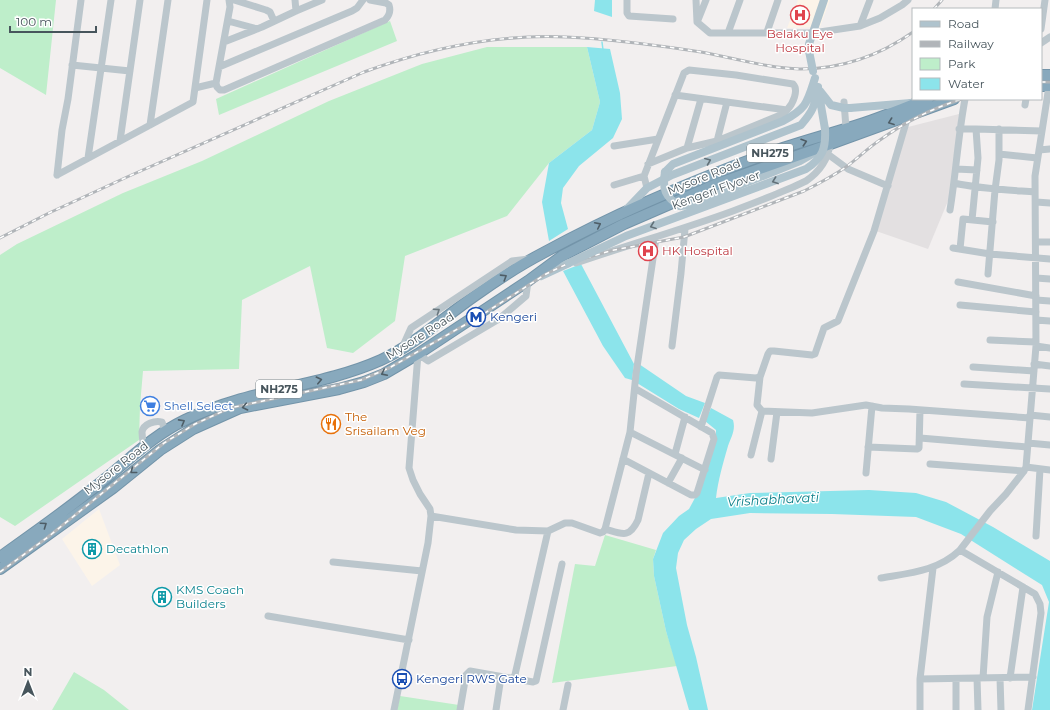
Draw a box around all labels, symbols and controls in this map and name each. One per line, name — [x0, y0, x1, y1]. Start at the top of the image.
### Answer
hospital icon: Belaku Eye Hospital — [789, 4, 811, 26]
scale bar — [10, 8, 96, 34]
legend — [912, 8, 1042, 100]
text: 100 m — [16, 14, 52, 29]
text: Road — [948, 16, 979, 31]
place label: Belaku Eye Hospital — [767, 26, 833, 55]
text: Railway — [948, 36, 994, 51]
text: Park — [948, 56, 976, 71]
text: Water — [948, 76, 985, 91]
one-way arrow — [887, 117, 894, 126]
one-way arrow — [801, 138, 808, 146]
road number: NH275 — [747, 144, 793, 162]
street label: Mysore Road — [665, 155, 743, 198]
one-way arrow — [703, 158, 711, 166]
street label: Kengeri Flyover — [670, 167, 762, 212]
one-way arrow — [772, 177, 779, 185]
one-way arrow — [650, 221, 657, 230]
one-way arrow — [594, 222, 601, 230]
hospital icon: HK Hospital — [637, 240, 659, 262]
place label: HK Hospital — [662, 243, 733, 258]
one-way arrow — [500, 274, 507, 281]
metro station icon: Kengeri — [465, 306, 487, 328]
one-way arrow — [433, 308, 440, 316]
street label: Mysore Road — [383, 309, 457, 363]
place label: Kengeri — [490, 309, 537, 324]
one-way arrow — [381, 368, 389, 376]
one-way arrow — [315, 376, 322, 385]
road number: NH275 — [256, 380, 302, 398]
supermarket icon: Shell Select — [139, 395, 161, 417]
place label: Shell Select — [164, 398, 233, 413]
one-way arrow — [242, 402, 248, 410]
place label: The Srisailam Veg — [345, 409, 426, 438]
restaurant icon: The Srisailam Veg — [320, 413, 342, 435]
one-way arrow — [177, 419, 185, 426]
street label: Mysore Road — [80, 438, 151, 497]
one-way arrow — [131, 467, 138, 474]
water label: Vrishabhavati — [727, 489, 820, 509]
one-way arrow — [40, 523, 47, 530]
building icon: Decathlon — [81, 538, 103, 560]
place label: Decathlon — [106, 541, 169, 556]
place label: KMS Coach Builders — [176, 582, 244, 611]
building icon: KMS Coach Builders — [151, 586, 173, 608]
north arrow — [8, 662, 48, 702]
text: N — [24, 665, 32, 679]
bus stop icon: Kengeri RWS Gate — [391, 668, 413, 690]
place label: Kengeri RWS Gate — [416, 671, 527, 686]

